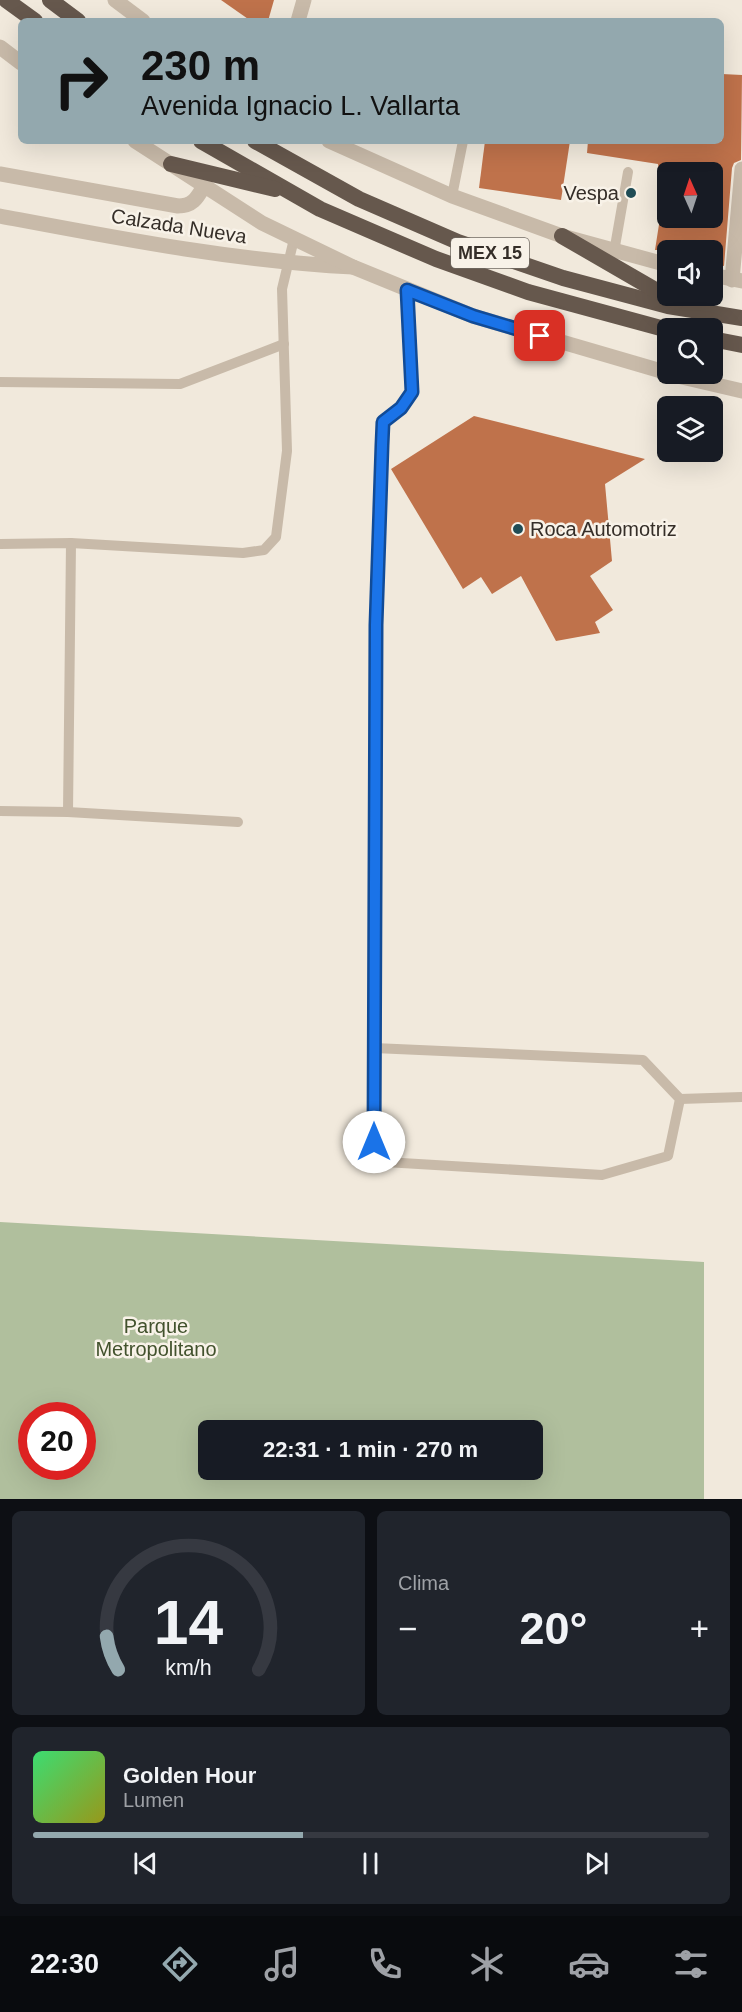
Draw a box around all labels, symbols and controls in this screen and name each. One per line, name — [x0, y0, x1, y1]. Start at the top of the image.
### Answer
icon: right — [42, 42, 120, 120]
text: 230 m — [141, 42, 260, 89]
text: Avenida Ignacio L. Vallarta — [141, 91, 460, 121]
north arrow — [657, 162, 723, 228]
map controls — [657, 162, 723, 462]
place label: Vespa — [563, 182, 620, 204]
marker: Vespa — [624, 186, 638, 200]
street label: Calzada Nueva — [110, 204, 249, 248]
road number: MEX 15 — [451, 238, 529, 268]
button: sound — [657, 240, 723, 306]
pin — [514, 310, 565, 361]
button: search — [657, 318, 723, 384]
icon: arrive — [523, 319, 556, 352]
button: layers — [657, 396, 723, 462]
place label: Roca Automotriz — [530, 518, 677, 540]
marker: Roca Automotriz — [511, 522, 525, 536]
position arrow — [342, 1110, 406, 1174]
park label: Parque Metropolitano — [95, 1315, 217, 1360]
speed limit sign: 20 — [18, 1402, 96, 1480]
text: 22:31 · 1 min · 270 m — [263, 1437, 478, 1462]
text: Clima — [398, 1572, 449, 1594]
text: 14 — [154, 1588, 223, 1657]
text: 20° — [519, 1603, 588, 1654]
text: − — [398, 1610, 417, 1647]
text: + — [690, 1610, 709, 1647]
text: km/h — [165, 1656, 212, 1680]
text: Golden Hour — [123, 1763, 256, 1788]
text: Lumen — [123, 1789, 184, 1811]
icon: previous — [129, 1847, 162, 1880]
icon: pause — [354, 1847, 387, 1880]
icon: next — [580, 1847, 613, 1880]
icon: directions — [159, 1943, 201, 1985]
icon: music — [261, 1943, 303, 1985]
icon: phone — [364, 1943, 406, 1985]
icon: climate — [466, 1943, 508, 1985]
icon: car — [568, 1943, 610, 1985]
icon: filters — [670, 1943, 712, 1985]
text: 22:30 — [30, 1949, 99, 1979]

